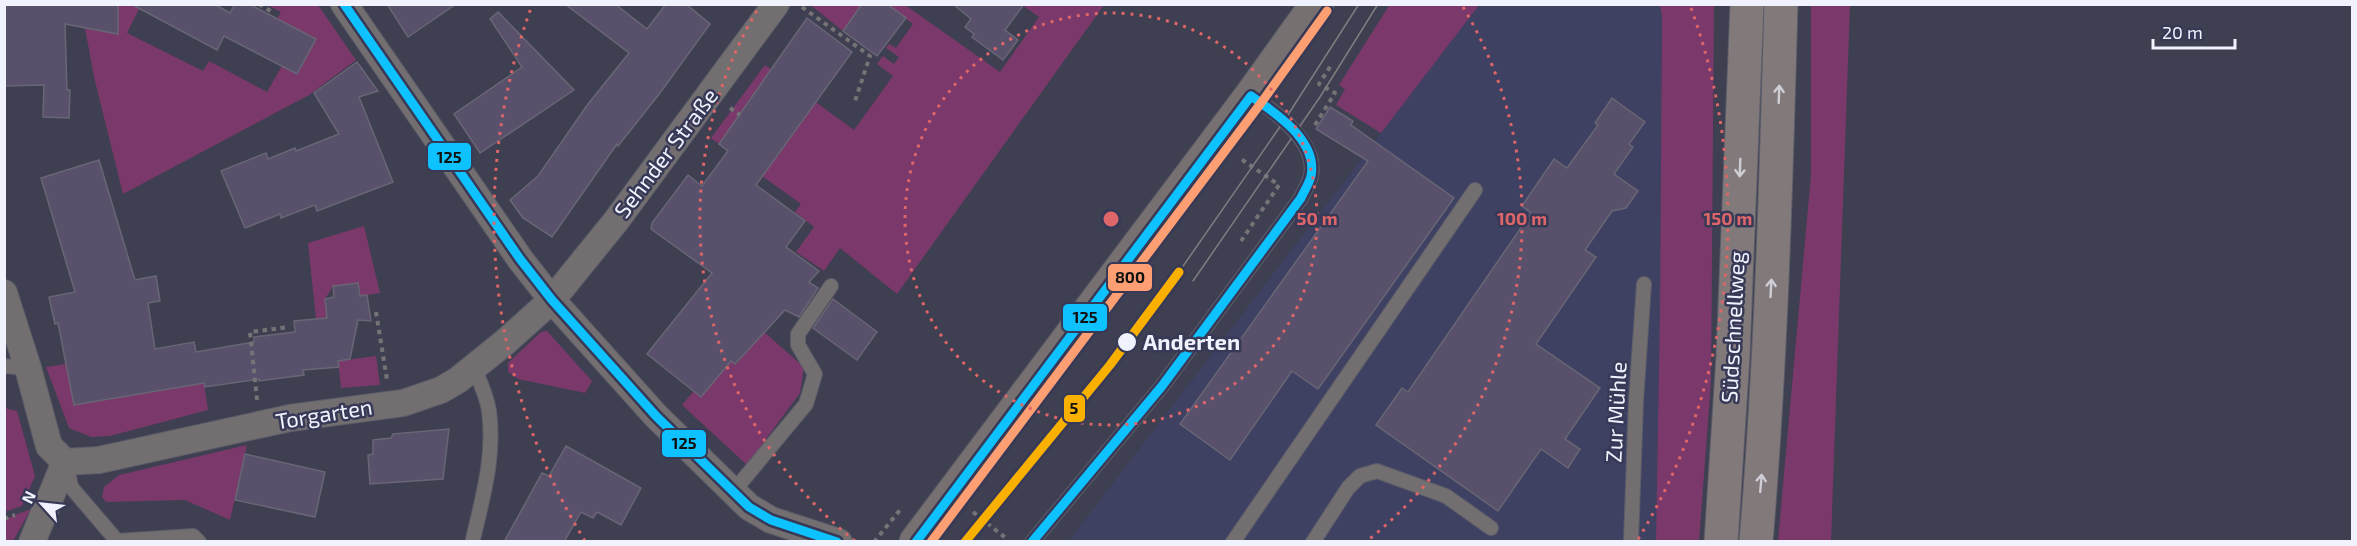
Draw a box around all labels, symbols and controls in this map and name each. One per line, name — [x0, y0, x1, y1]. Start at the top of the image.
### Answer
scale bar — [2153, 12, 2236, 50]
text: 20 m — [2162, 21, 2203, 43]
street label: Sehnder Straße — [608, 82, 722, 222]
one-way arrow — [1773, 84, 1784, 104]
line badge: 125 — [427, 142, 472, 171]
text: 125 — [436, 147, 462, 166]
one-way arrow — [1735, 157, 1746, 177]
text: 50 m — [1296, 207, 1338, 229]
text: 100 m — [1497, 207, 1547, 229]
text: 150 m — [1704, 207, 1752, 229]
centre of rings — [1101, 209, 1121, 229]
street label: Südschnellweg — [1715, 251, 1749, 403]
line badge: 800 — [1107, 263, 1153, 292]
text: 800 — [1115, 267, 1145, 286]
one-way arrow — [1765, 279, 1776, 299]
line badge: 125 — [1062, 303, 1108, 332]
text: 125 — [1072, 307, 1098, 326]
place label: Anderten — [1143, 328, 1240, 354]
marker: Anderten — [1116, 331, 1138, 353]
street label: Zur Mühle — [1599, 361, 1631, 463]
street label: Torgarten — [274, 393, 374, 433]
line badge: 5 — [1063, 394, 1086, 423]
text: 5 — [1070, 398, 1079, 417]
line badge: 125 — [661, 429, 707, 458]
text: 125 — [671, 433, 697, 452]
north arrow — [12, 474, 72, 534]
one-way arrow — [1756, 474, 1767, 494]
text: N — [17, 487, 39, 506]

